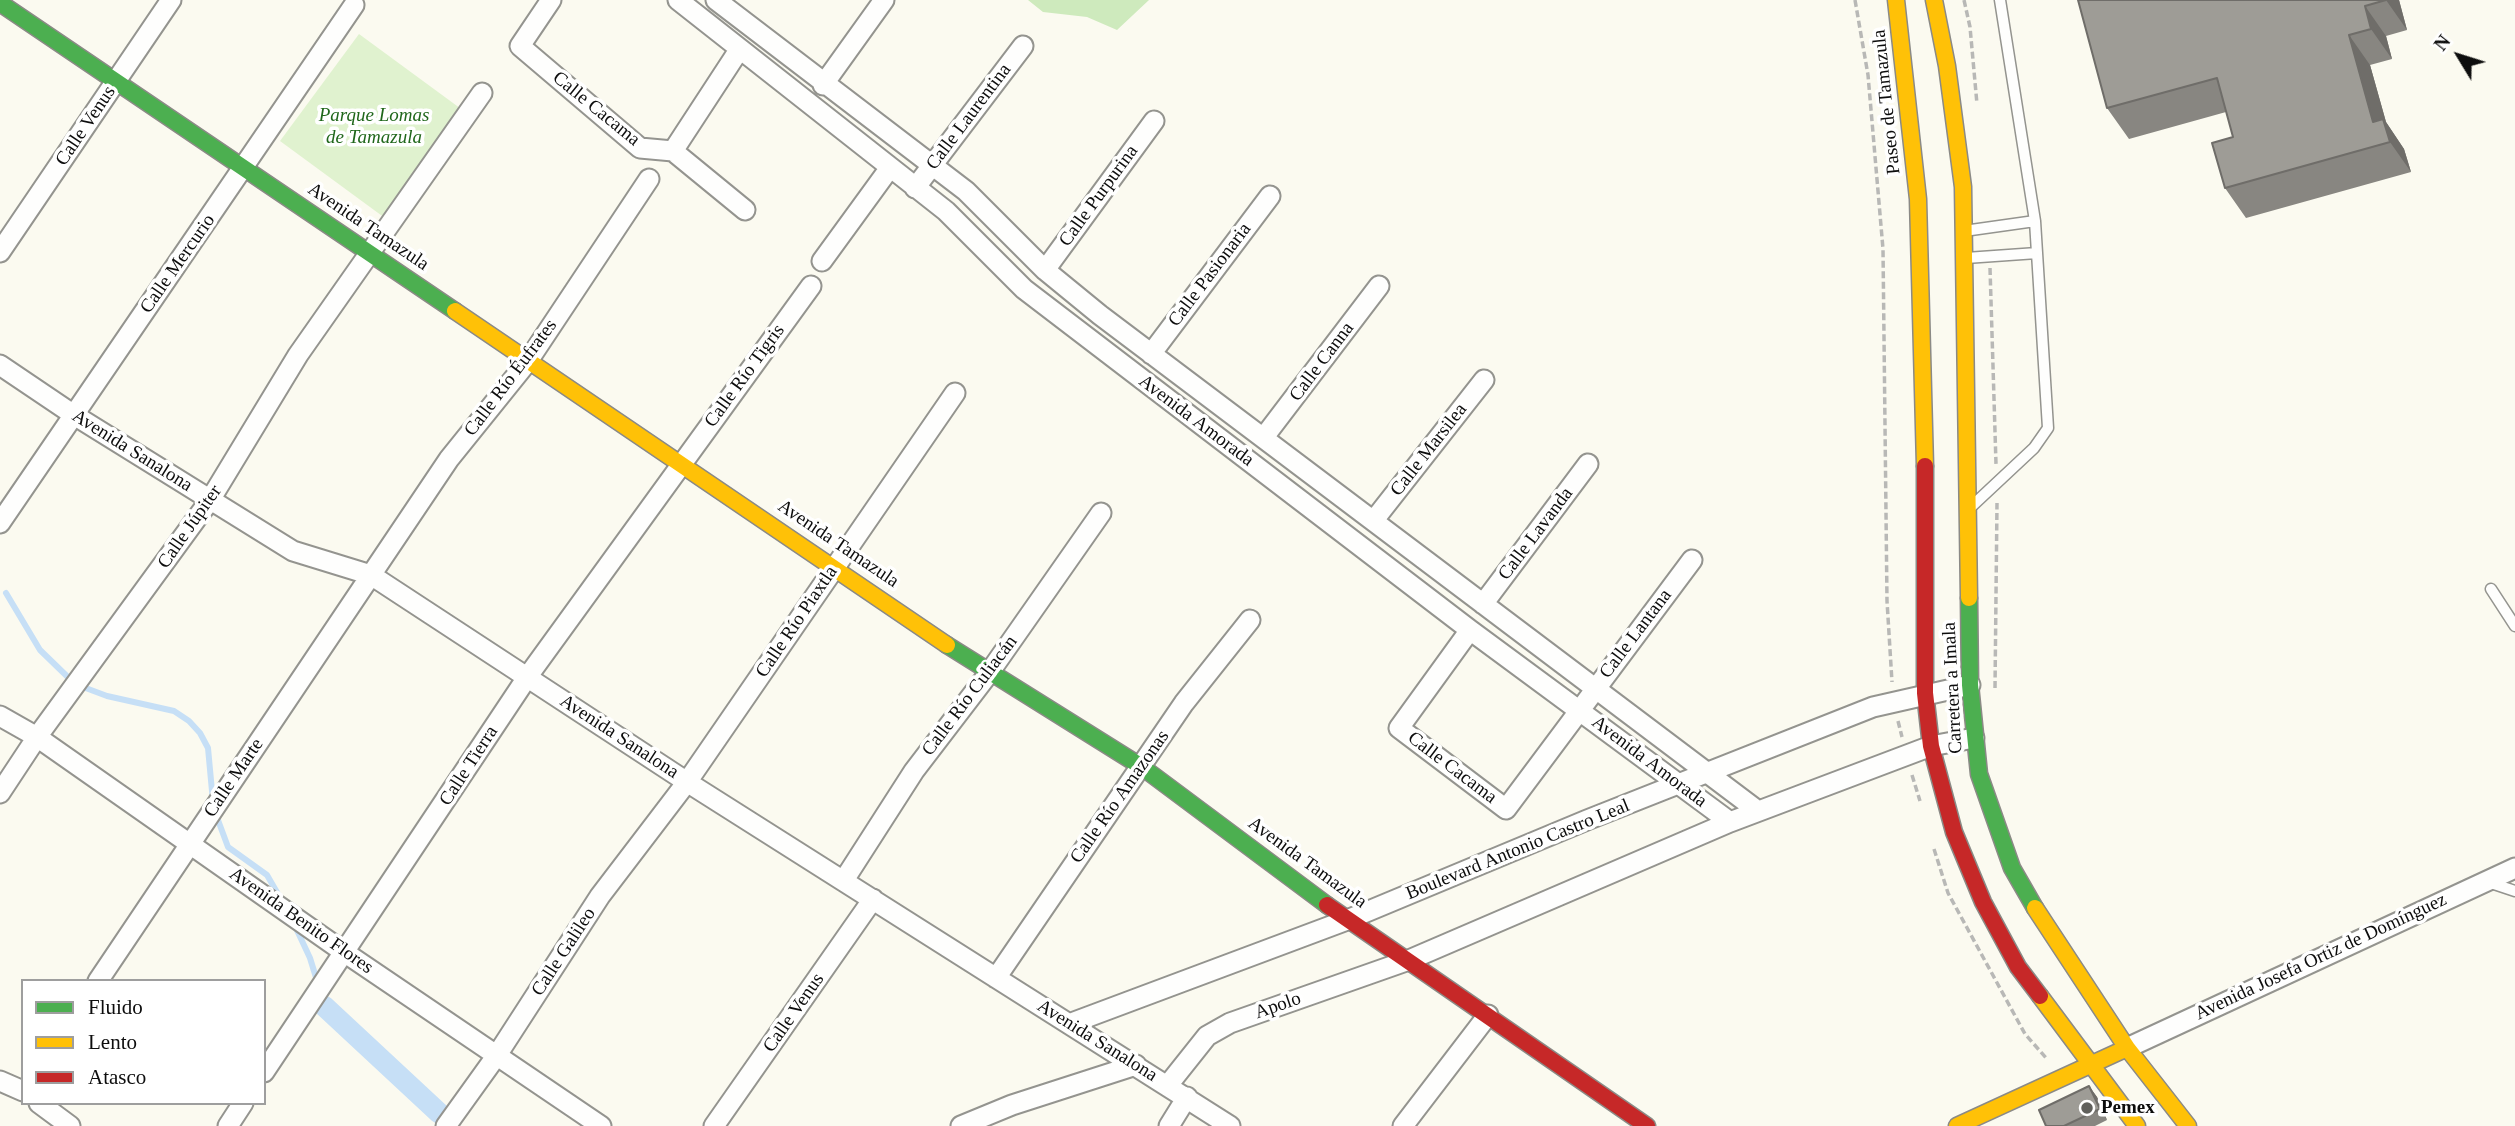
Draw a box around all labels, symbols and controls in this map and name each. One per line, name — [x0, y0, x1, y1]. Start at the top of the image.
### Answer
north arrow — [2424, 21, 2494, 91]
street label: Paseo de Tamazula — [1868, 29, 1906, 175]
text: N — [2430, 31, 2455, 55]
street label: Calle Laurentina — [922, 59, 1016, 175]
street label: Calle Cacama — [548, 67, 644, 151]
street label: Calle Venus — [51, 82, 121, 170]
park label: Parque Lomas de Tamazula — [319, 105, 429, 149]
street label: Calle Purpurina — [1055, 141, 1143, 251]
street label: Avenida Tamazula — [303, 178, 433, 276]
street label: Calle Mercurio — [136, 210, 220, 318]
street label: Calle Pasionaria — [1164, 219, 1256, 331]
street label: Calle Río Éufrates — [460, 315, 562, 441]
street label: Calle Canna — [1285, 318, 1359, 406]
street label: Calle Río Tigris — [700, 320, 790, 432]
street label: Avenida Amorada — [1134, 370, 1258, 472]
street label: Calle Marsilea — [1386, 399, 1472, 501]
street label: Avenida Sanalona — [68, 405, 196, 497]
street label: Calle Júpiter — [153, 481, 227, 573]
street label: Calle Lavanda — [1494, 483, 1578, 585]
street label: Avenida Tamazula — [773, 495, 903, 593]
street label: Calle Río Piaxtla — [751, 562, 843, 682]
street label: Calle Lantana — [1595, 585, 1677, 683]
street label: Carretera a Imala — [1938, 622, 1968, 754]
street label: Calle Río Culiacán — [917, 631, 1023, 761]
street label: Avenida Sanalona — [555, 690, 683, 784]
street label: Avenida Amorada — [1587, 711, 1711, 813]
street label: Calle Tierra — [435, 722, 503, 810]
street label: Calle Río Amazonas — [1066, 726, 1174, 868]
street label: Calle Cacama — [1403, 727, 1501, 809]
street label: Calle Marte — [199, 734, 269, 822]
street label: Boulevard Antonio Castro Leal — [1403, 795, 1633, 905]
street label: Avenida Tamazula — [1243, 812, 1371, 914]
street label: Avenida Benito Flores — [225, 863, 377, 979]
street label: Avenida Josefa Ortiz de Domínguez — [2192, 889, 2450, 1025]
street label: Calle Galileo — [527, 904, 601, 1000]
street label: Calle Venus — [758, 969, 830, 1057]
legend — [21, 979, 266, 1105]
street label: Apolo — [1252, 987, 1304, 1025]
text: Fluido — [88, 995, 143, 1019]
street label: Avenida Sanalona — [1033, 995, 1161, 1087]
text: Lento — [88, 1030, 137, 1054]
text: Atasco — [88, 1065, 146, 1089]
place label: Pemex — [2101, 1097, 2155, 1119]
marker: Pemex — [2079, 1100, 2095, 1116]

